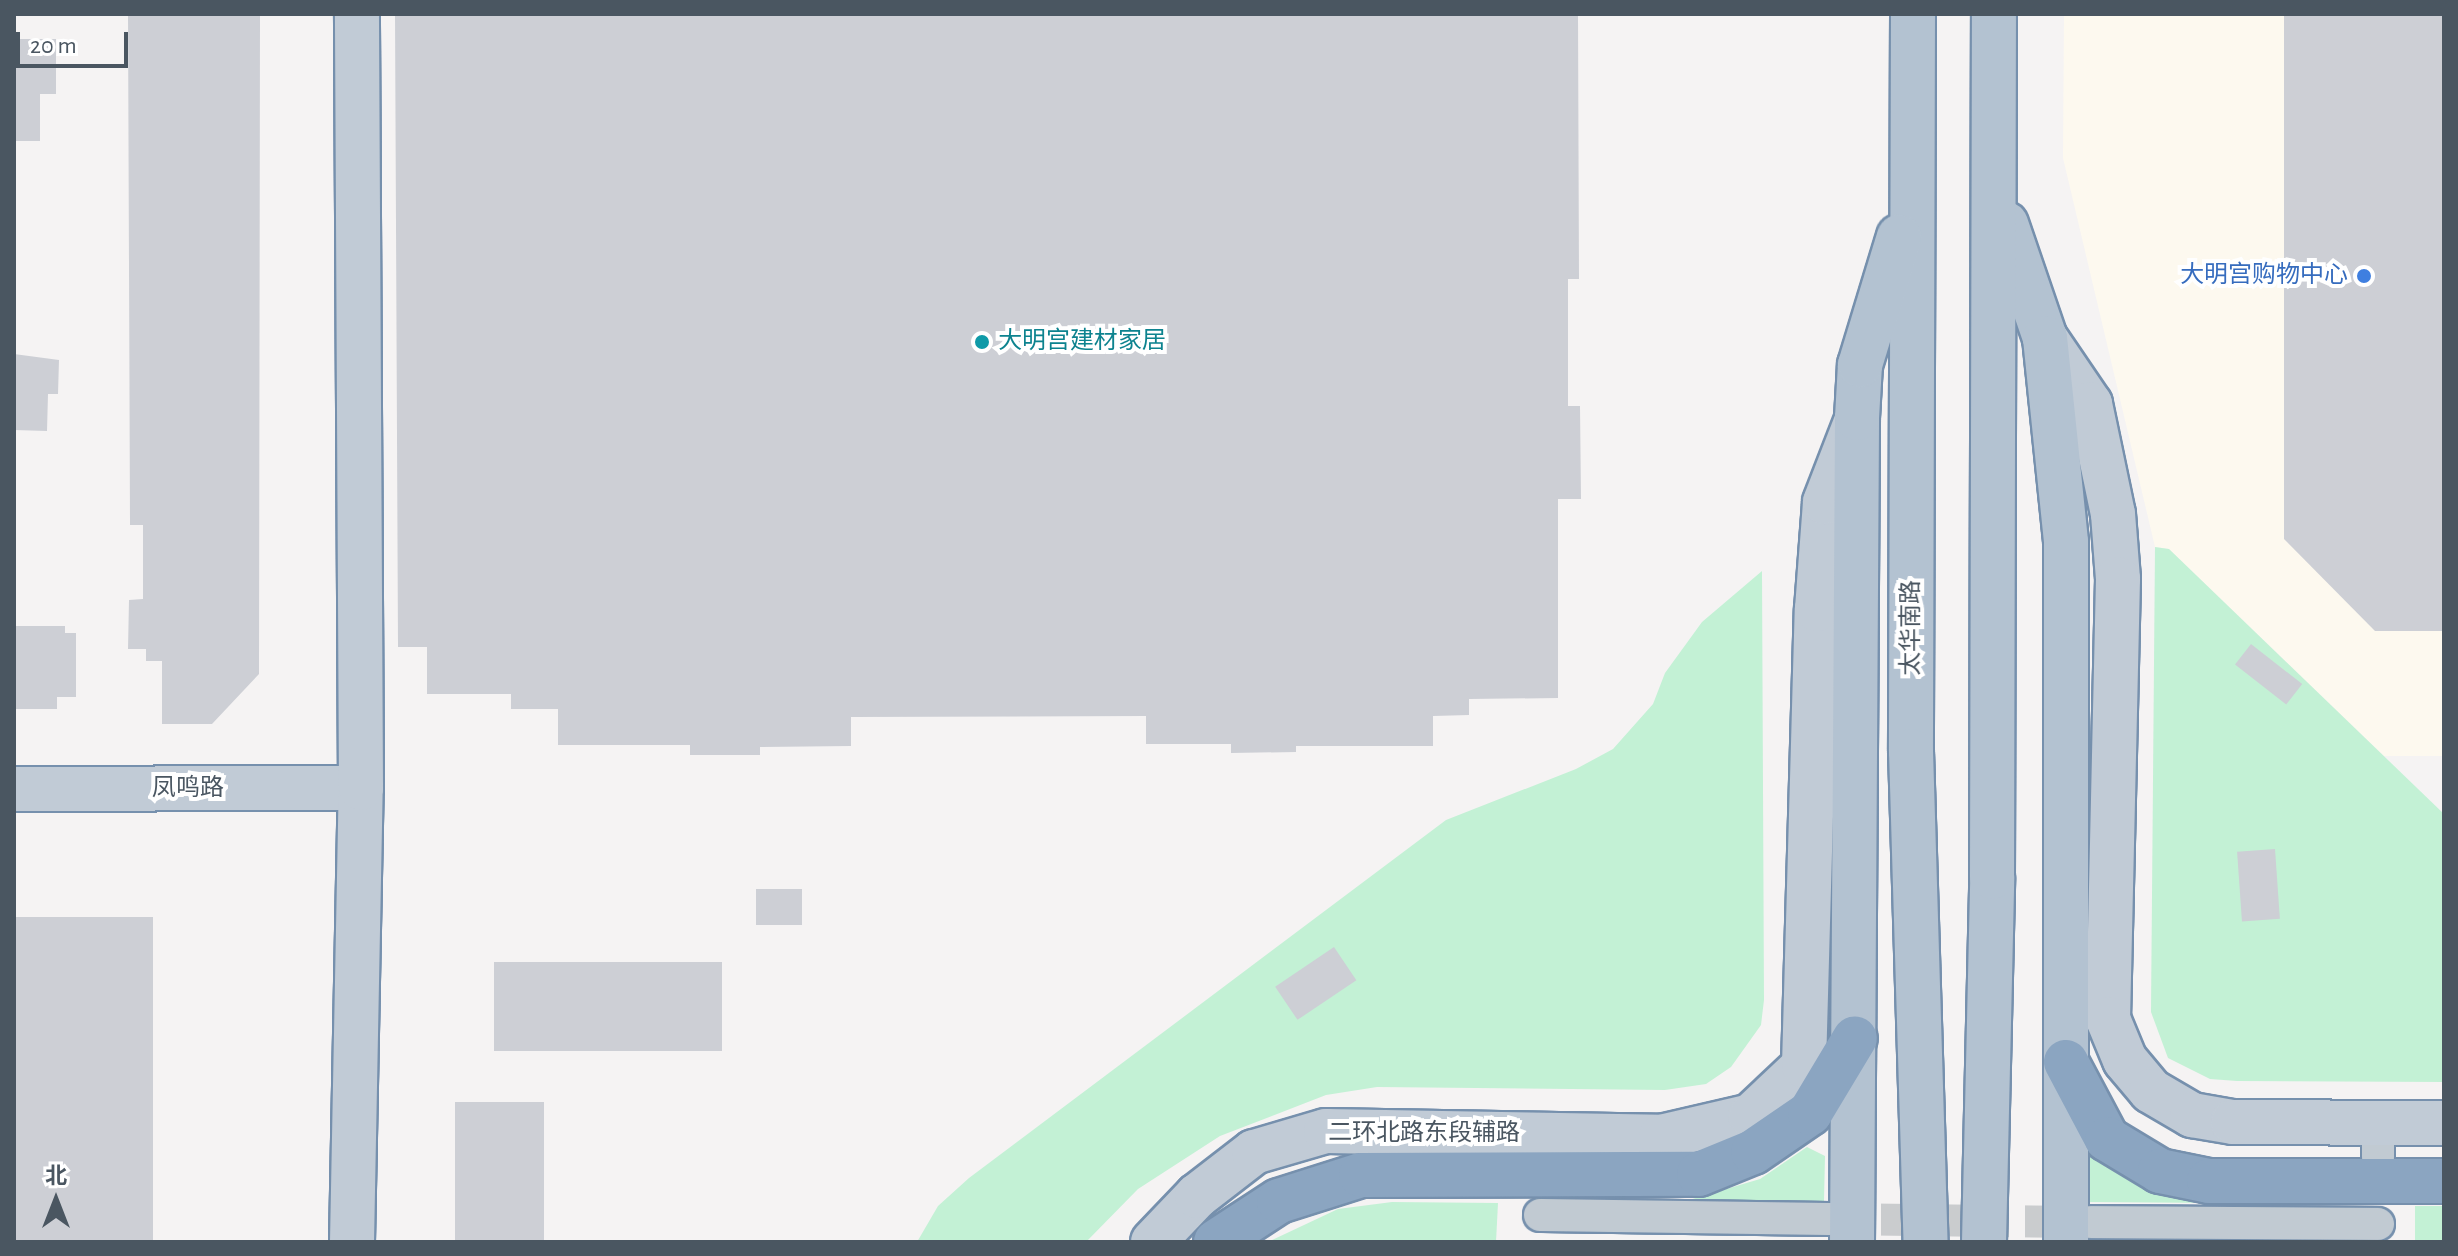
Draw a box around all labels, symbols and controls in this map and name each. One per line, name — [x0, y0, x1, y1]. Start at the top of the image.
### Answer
scale bar — [20, 16, 132, 66]
text: 20 m — [30, 34, 77, 58]
place label: 大明宫购物中心 — [2180, 262, 2348, 290]
marker: 大明宫购物中心 — [2355, 267, 2373, 285]
place label: 大明宫建材家居 — [998, 328, 1166, 356]
marker: 大明宫建材家居 — [973, 333, 991, 351]
street label: 太华南路 — [1898, 580, 1926, 676]
street label: 凤鸣路 — [152, 775, 224, 803]
street label: 二环北路东段辅路 — [1328, 1120, 1520, 1148]
north arrow — [16, 1160, 96, 1240]
text: 北 — [45, 1165, 67, 1187]

